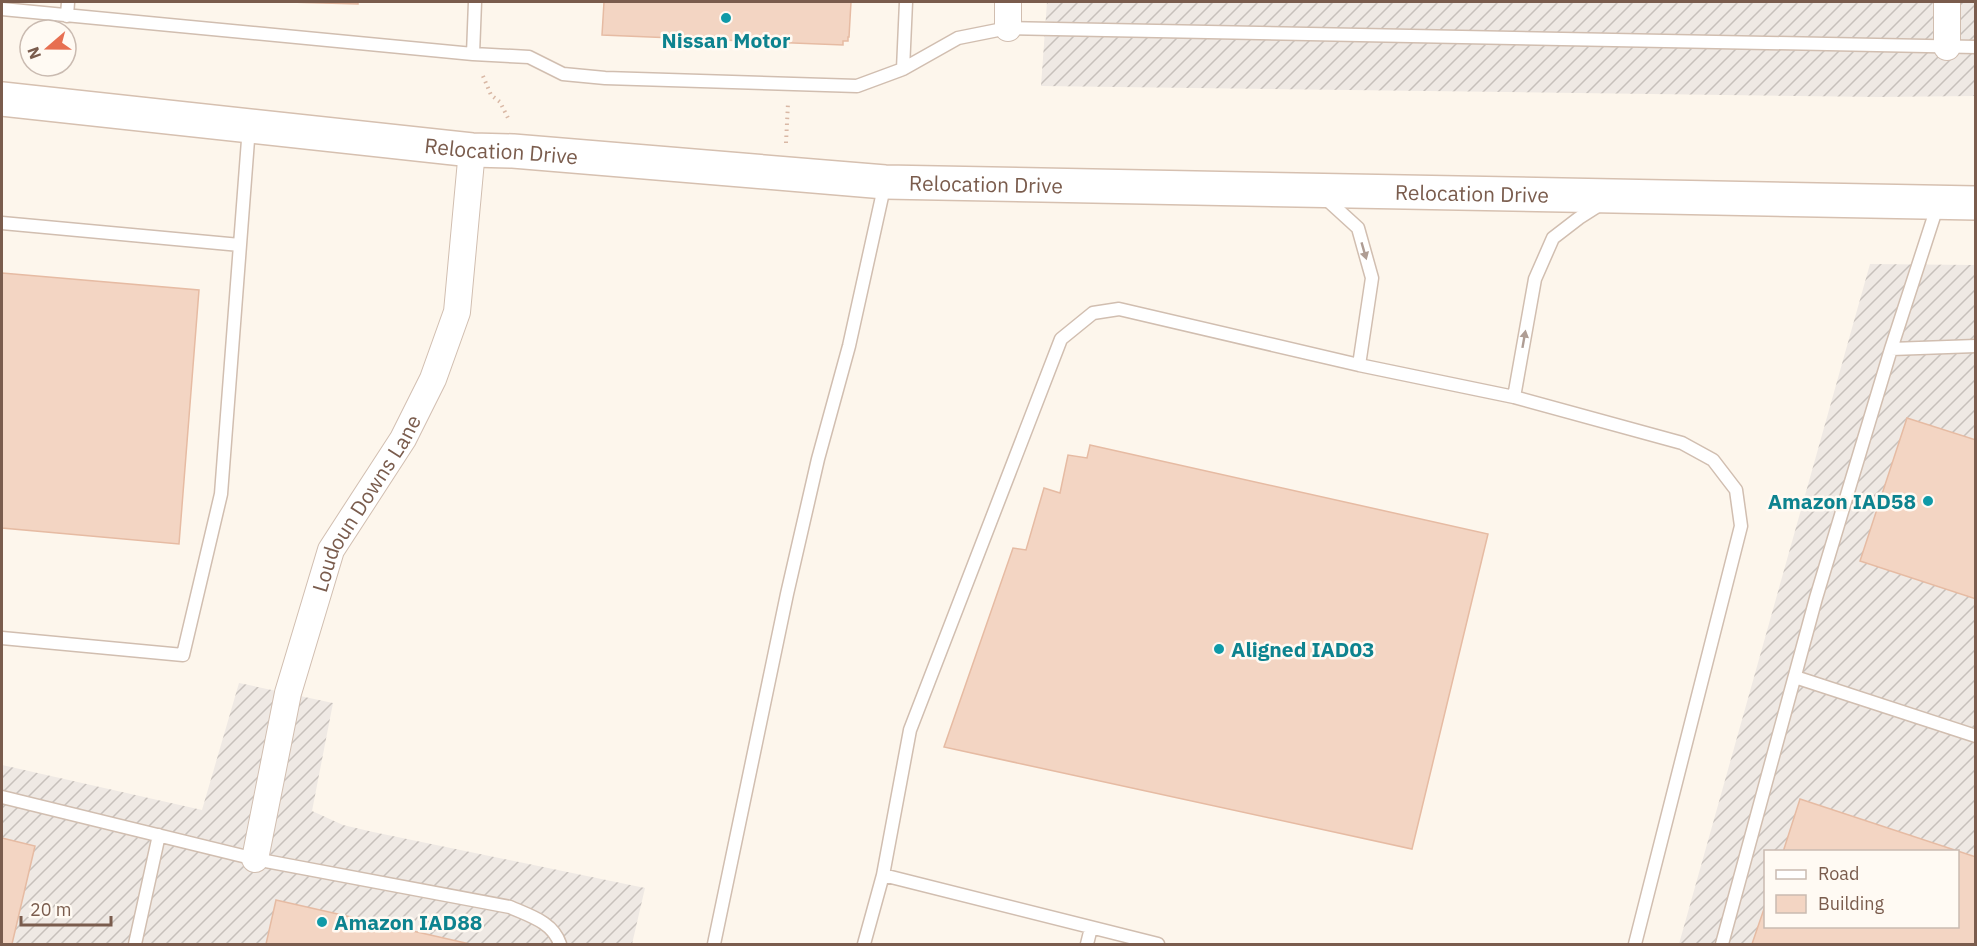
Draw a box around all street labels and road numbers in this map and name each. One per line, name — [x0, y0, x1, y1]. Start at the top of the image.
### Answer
street label: Relocation Drive — [423, 131, 579, 170]
street label: Relocation Drive — [909, 168, 1063, 199]
street label: Relocation Drive — [1395, 178, 1549, 209]
street label: Loudoun Downs Lane — [305, 410, 427, 595]

